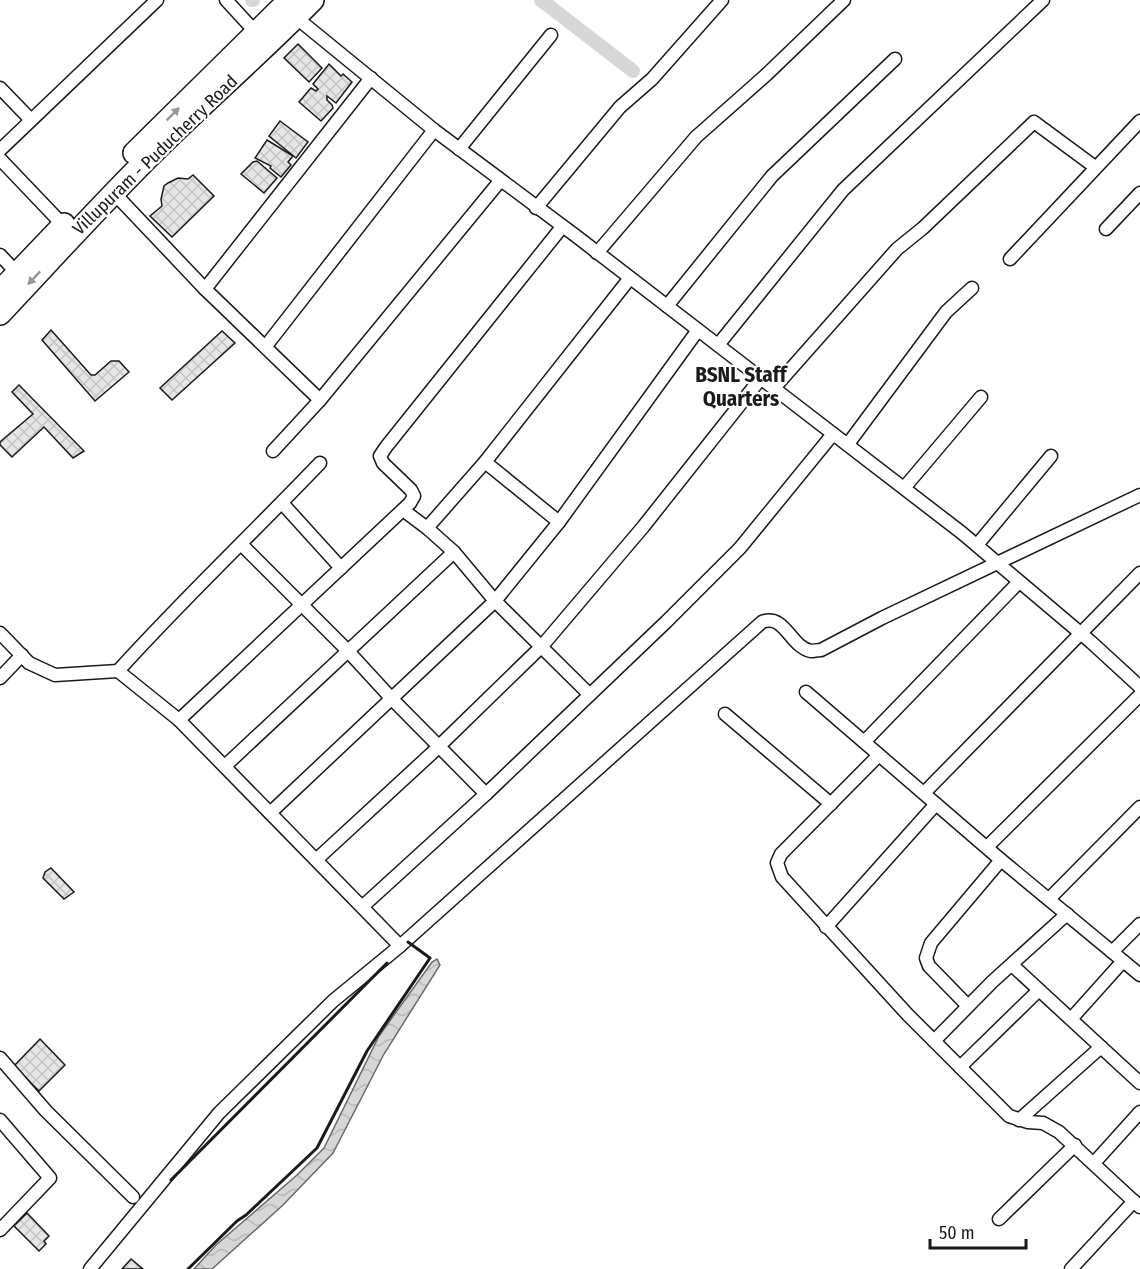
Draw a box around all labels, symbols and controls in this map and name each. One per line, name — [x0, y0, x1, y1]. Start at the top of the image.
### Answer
street label: Villupuram - Puducherry Road — [68, 70, 242, 240]
one-way arrow — [165, 107, 179, 121]
one-way arrow — [28, 270, 41, 285]
district label: BSNL Staff Quarters — [695, 362, 789, 412]
scale bar — [930, 1212, 1026, 1250]
text: 50 m — [939, 1222, 975, 1244]

